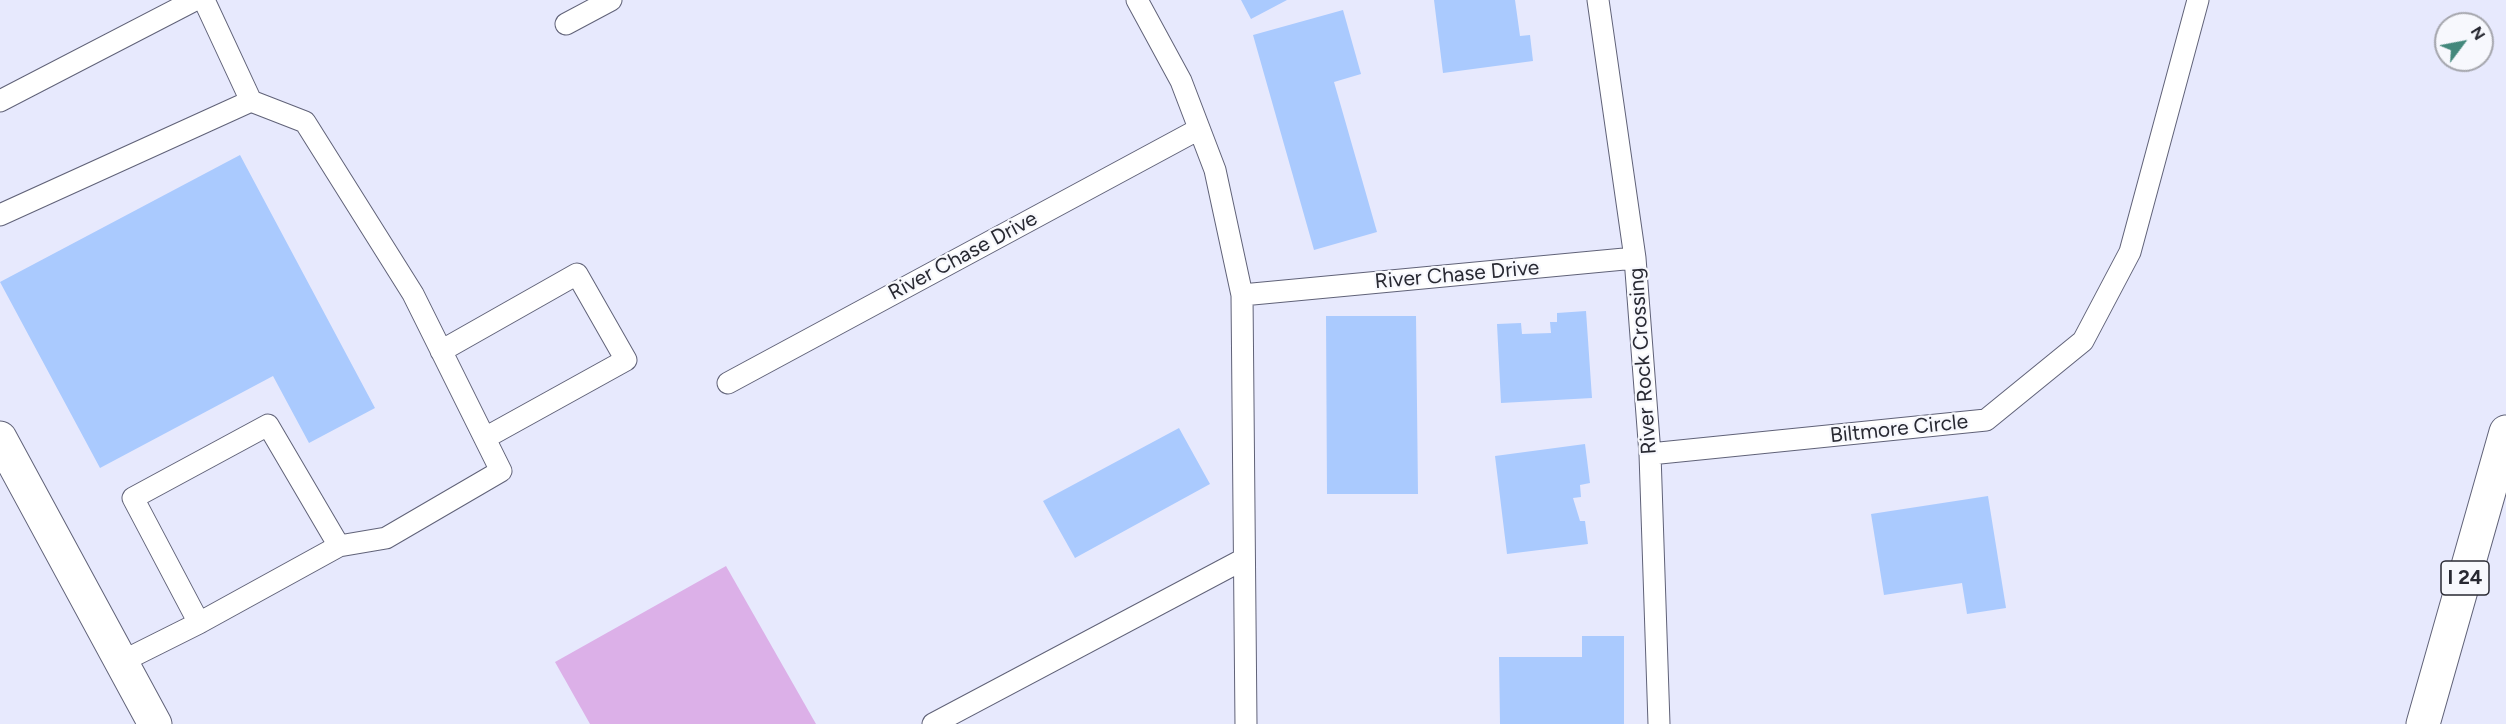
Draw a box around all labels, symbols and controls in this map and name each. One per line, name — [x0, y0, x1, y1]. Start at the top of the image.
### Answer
north arrow — [2434, 12, 2494, 72]
text: N — [2467, 23, 2489, 44]
street label: River Chase Drive — [884, 206, 1042, 306]
street label: River Chase Drive — [1374, 255, 1540, 295]
street label: River Rock Crossing — [1624, 267, 1662, 455]
street label: Biltmore Circle — [1829, 409, 1969, 449]
road number: I 24 — [2441, 561, 2489, 595]

